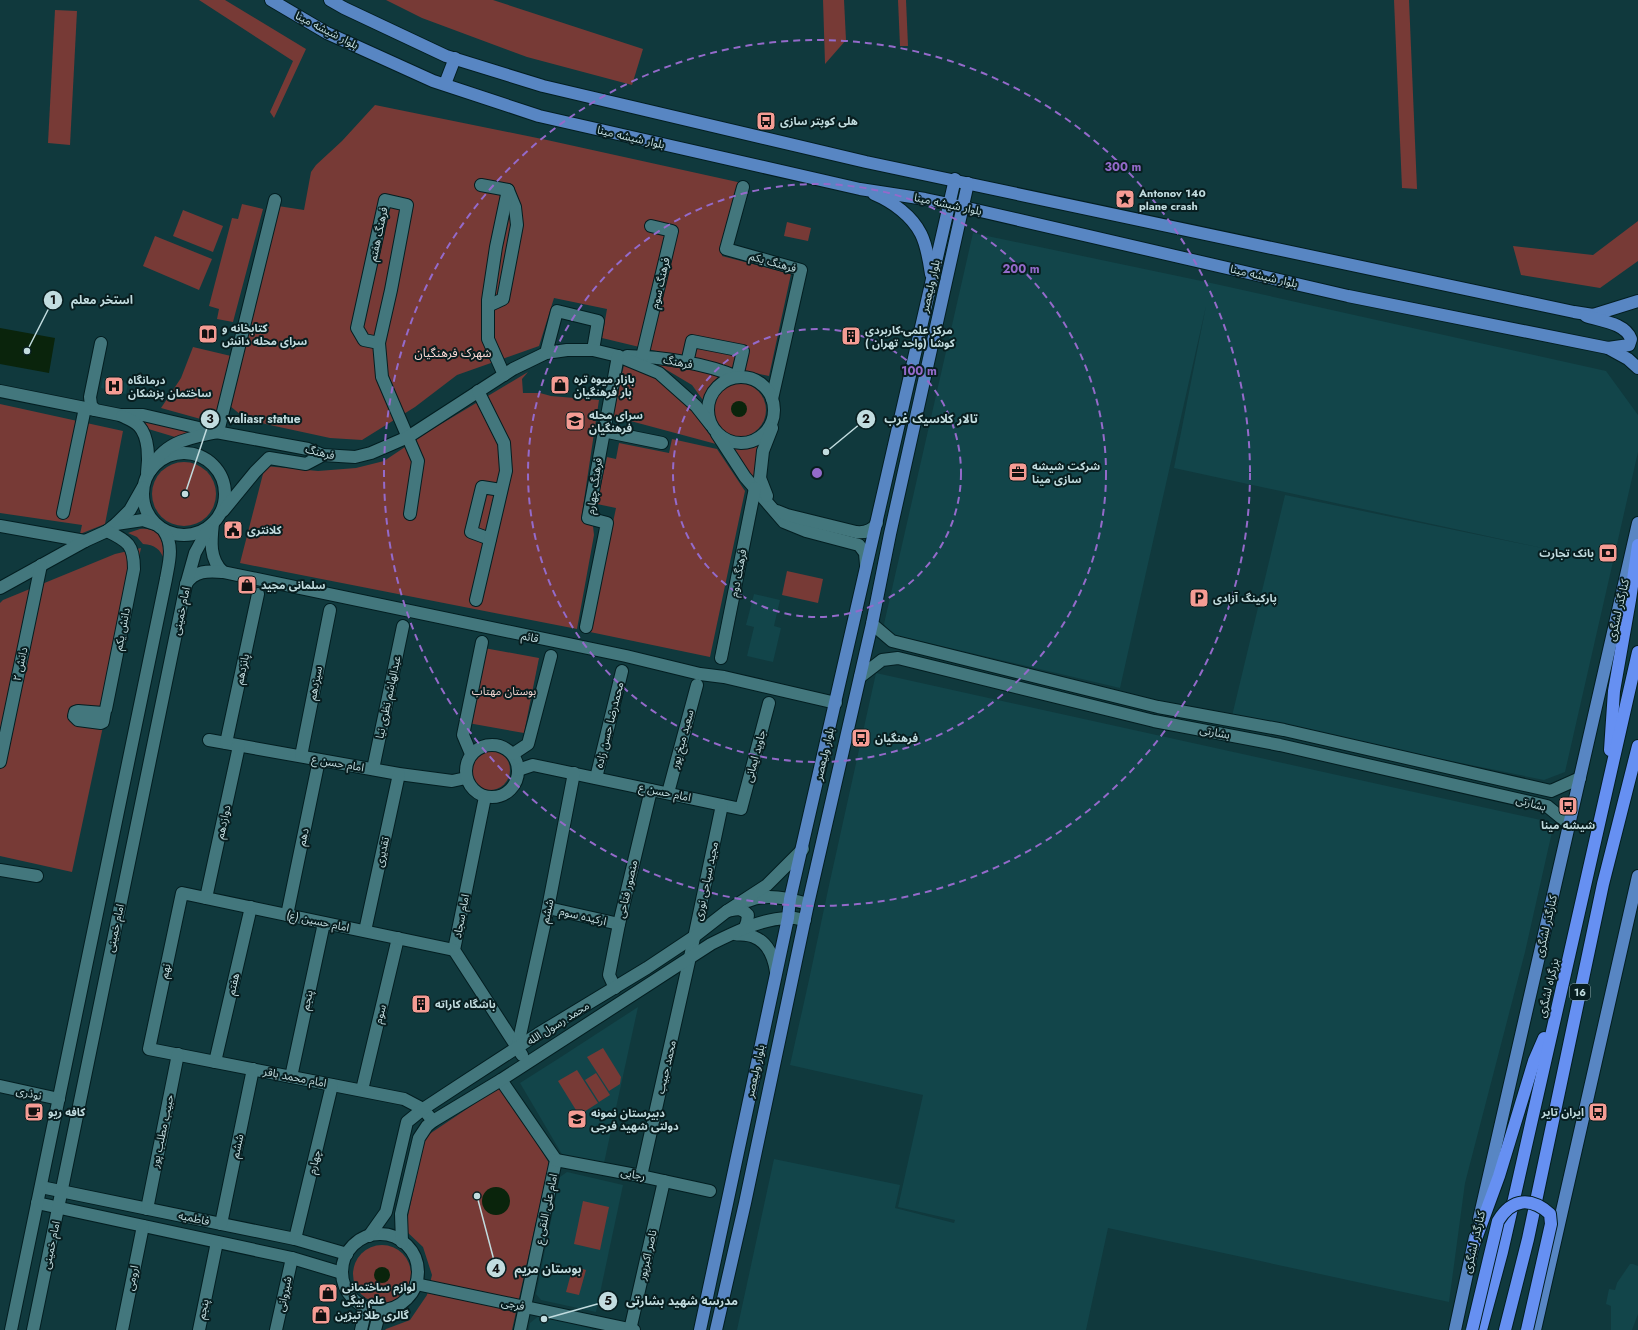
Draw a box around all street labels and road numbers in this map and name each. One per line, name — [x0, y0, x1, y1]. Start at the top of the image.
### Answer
street label: بلوار شیشه مینا — [293, 7, 361, 53]
street label: بلوار شیشه مینا — [596, 121, 666, 153]
street label: بلوار شیشه مینا — [913, 189, 983, 219]
street label: فرهنگ هفتم — [364, 205, 393, 263]
street label: فرهنگ یکم — [747, 248, 798, 277]
street label: فرهنگ سوم — [646, 256, 674, 310]
street label: بلوار ولیعصر — [916, 258, 944, 315]
street label: بلوار شیشه مینا — [1229, 260, 1299, 292]
street label: فرهنگ — [662, 351, 694, 373]
street label: فرهنگ — [304, 441, 336, 463]
street label: فرهنگ چهارم — [582, 457, 606, 515]
street label: فرهنگ دوم — [726, 548, 750, 598]
street label: کنارگذر لشگری — [1603, 577, 1633, 643]
street label: امام خمینی — [168, 585, 194, 637]
street label: دانش یکم — [110, 606, 135, 652]
street label: قائم — [520, 627, 540, 648]
street label: دانش ۲ — [9, 646, 31, 682]
street label: پانزدهم — [231, 652, 254, 686]
street label: عبدالهاشم نظری نیا — [371, 654, 406, 740]
street label: سیزدهم — [304, 664, 327, 702]
street label: محمدرضا حسن زاده — [591, 680, 628, 770]
street label: سعید میخ پور — [666, 707, 698, 771]
street label: بشارتی — [1198, 721, 1232, 743]
street label: بلوار ولیعصر — [810, 726, 838, 783]
street label: جاوید ایمانی — [740, 728, 770, 784]
street label: امام حسن ع — [311, 751, 365, 775]
street label: امام حسن ع — [637, 779, 693, 805]
street label: بشارتی — [1514, 791, 1548, 815]
street label: دوازدهم — [212, 804, 235, 841]
street label: دهم — [293, 827, 314, 848]
street label: تقدیری — [371, 835, 393, 869]
street label: مجید سیاحی نوری — [690, 840, 722, 922]
street label: منصور فتاحی — [613, 858, 642, 920]
street label: امام سجاد — [449, 893, 473, 939]
street label: کنارگذر لشگری — [1531, 893, 1561, 959]
street label: ششم — [537, 897, 558, 925]
street label: امام خمینی — [102, 902, 128, 954]
street label: ارکیده سوم — [558, 903, 608, 929]
street label: امام حسین (ع) — [285, 907, 351, 935]
street label: بزرگراه لشگری — [1533, 957, 1563, 1019]
street label: نهم — [156, 962, 175, 980]
street label: هفتم — [223, 971, 244, 997]
road number: 16 — [1570, 984, 1590, 1000]
street label: پنجم — [297, 988, 318, 1012]
street label: محمد رسول الله — [524, 997, 592, 1049]
street label: سوم — [370, 1002, 390, 1025]
street label: محمد حبیب — [652, 1038, 680, 1095]
street label: بلوار ولیعصر — [741, 1043, 768, 1100]
street label: امام محمد باقر — [261, 1063, 328, 1091]
street label: نوذری — [15, 1082, 43, 1104]
street label: حبیب مطلب پور — [146, 1092, 178, 1170]
street label: ششم — [227, 1132, 248, 1160]
street label: چهارم — [303, 1148, 325, 1176]
street label: رجایی — [619, 1164, 647, 1184]
street label: امام علی النقی ع — [531, 1172, 561, 1246]
street label: فاطمیه — [177, 1207, 211, 1229]
street label: کنارگذر لشگری — [1459, 1209, 1489, 1275]
street label: امام خمینی — [38, 1219, 64, 1271]
street label: ناصر اکبرپور — [633, 1228, 661, 1283]
street label: ارومی — [122, 1264, 142, 1292]
street label: شیروانی — [272, 1275, 296, 1313]
street label: فرجی — [500, 1294, 526, 1314]
street label: پنجم — [193, 1297, 214, 1321]

